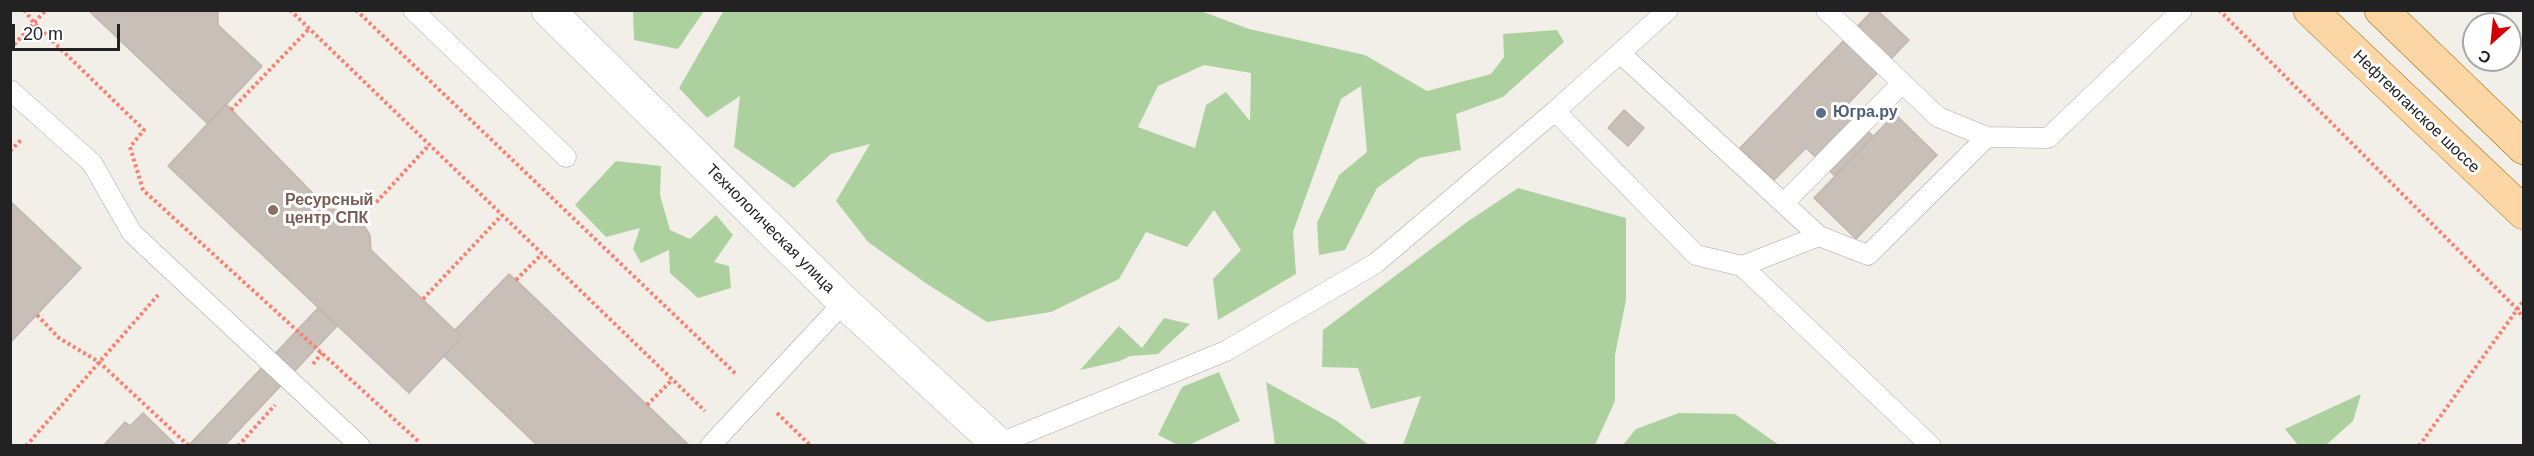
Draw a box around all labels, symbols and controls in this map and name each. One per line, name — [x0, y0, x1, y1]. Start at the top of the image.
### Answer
scale bar — [15, 12, 123, 50]
north arrow — [2462, 12, 2522, 72]
text: 20 m — [23, 24, 63, 44]
street label: Нефтеюганское шоссе — [2349, 47, 2483, 177]
text: С — [2475, 47, 2494, 67]
place label: Югра.ру — [1833, 103, 1898, 123]
marker: Югра.ру — [1814, 106, 1828, 120]
street label: Технологическая улица — [701, 160, 839, 298]
place label: Ресурсный центр СПК — [285, 191, 373, 229]
marker: Ресурсный центр СПК — [266, 203, 280, 217]

